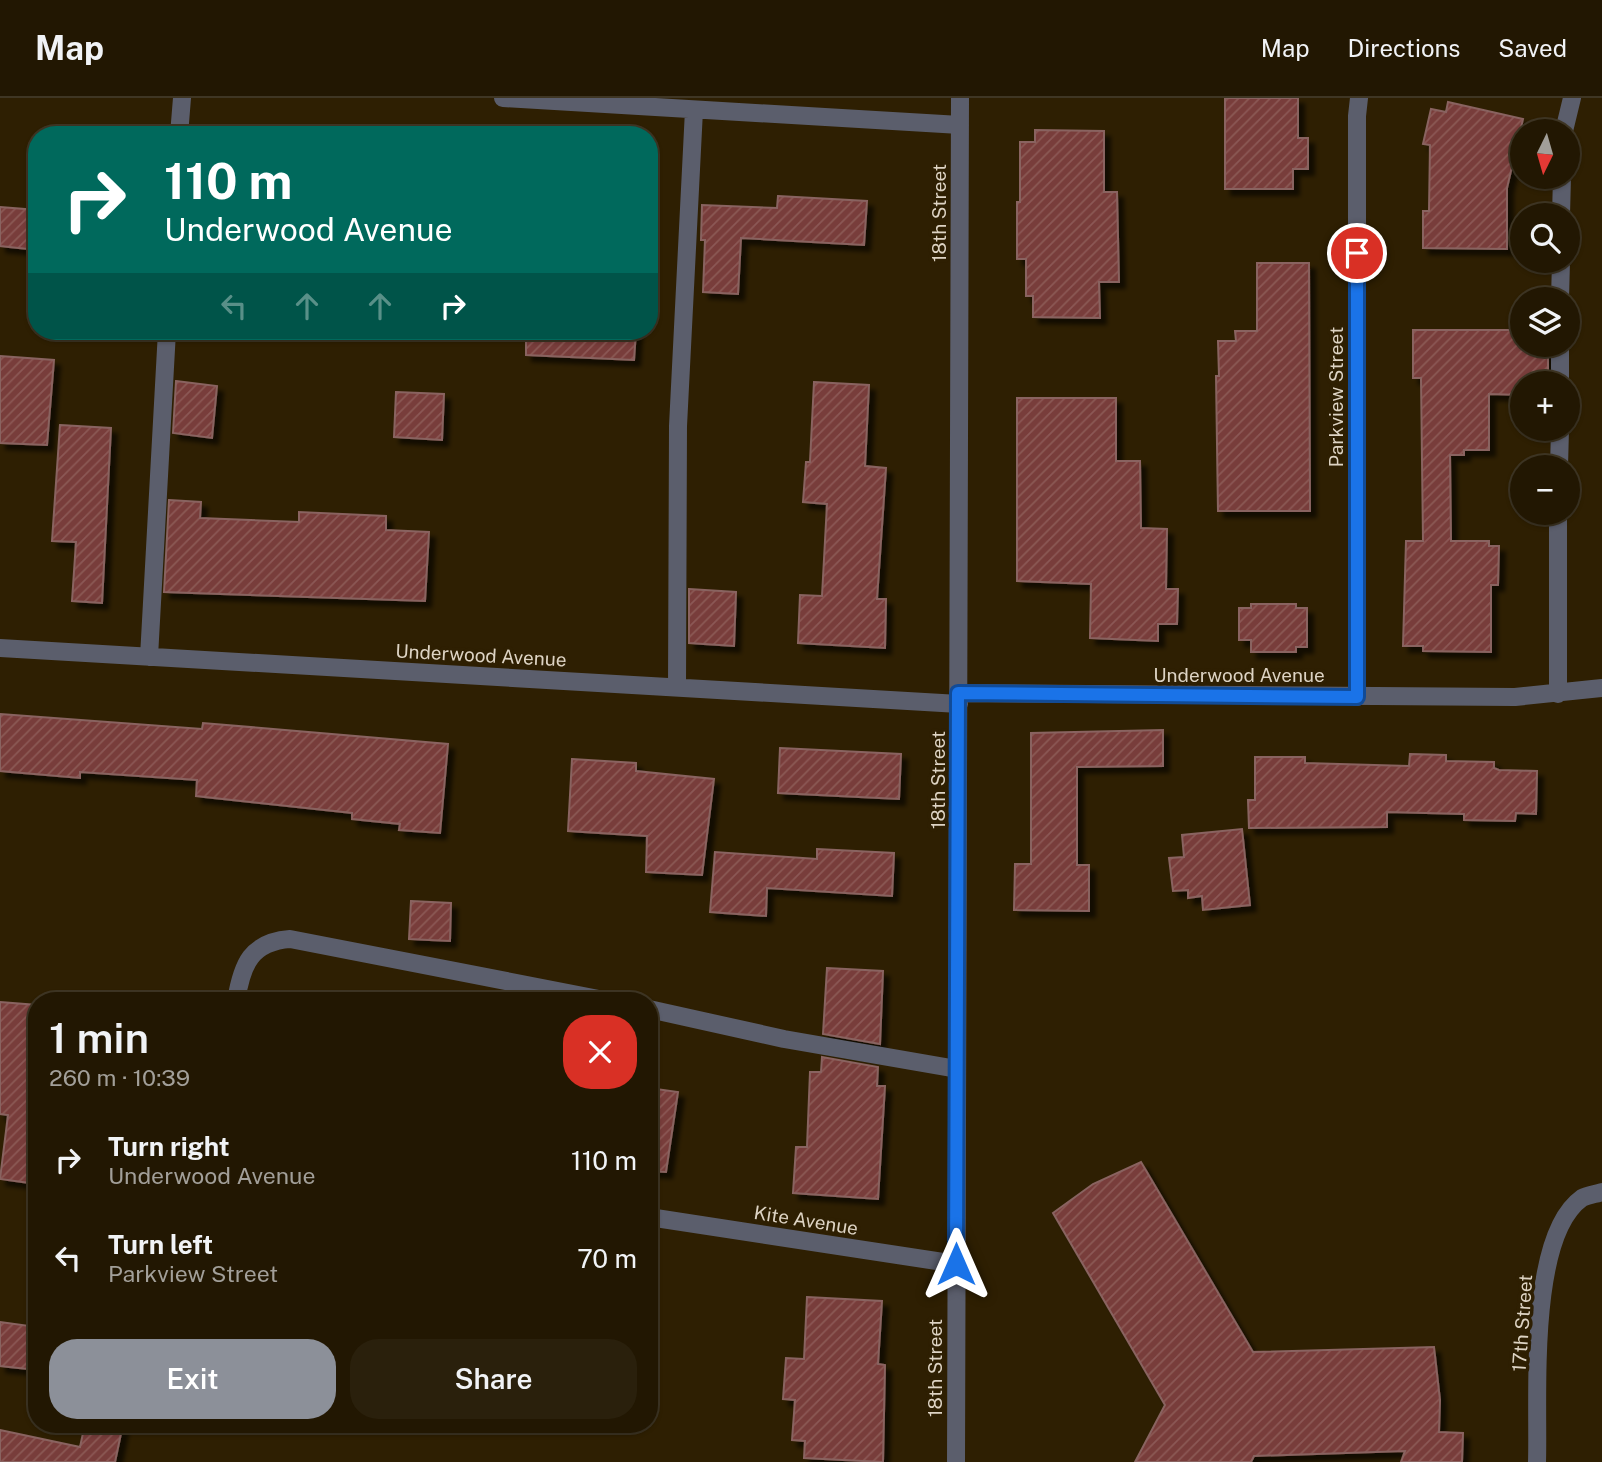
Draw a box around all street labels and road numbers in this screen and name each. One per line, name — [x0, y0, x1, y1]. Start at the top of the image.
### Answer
street label: 18th Street — [928, 164, 950, 262]
street label: Parkview Street — [1325, 327, 1347, 467]
street label: Underwood Avenue — [395, 640, 567, 670]
street label: Underwood Avenue — [1153, 664, 1325, 686]
street label: 18th Street — [927, 731, 949, 829]
street label: Kite Avenue — [752, 1201, 860, 1239]
street label: 17th Street — [1508, 1274, 1536, 1372]
street label: 18th Street — [924, 1319, 946, 1417]

